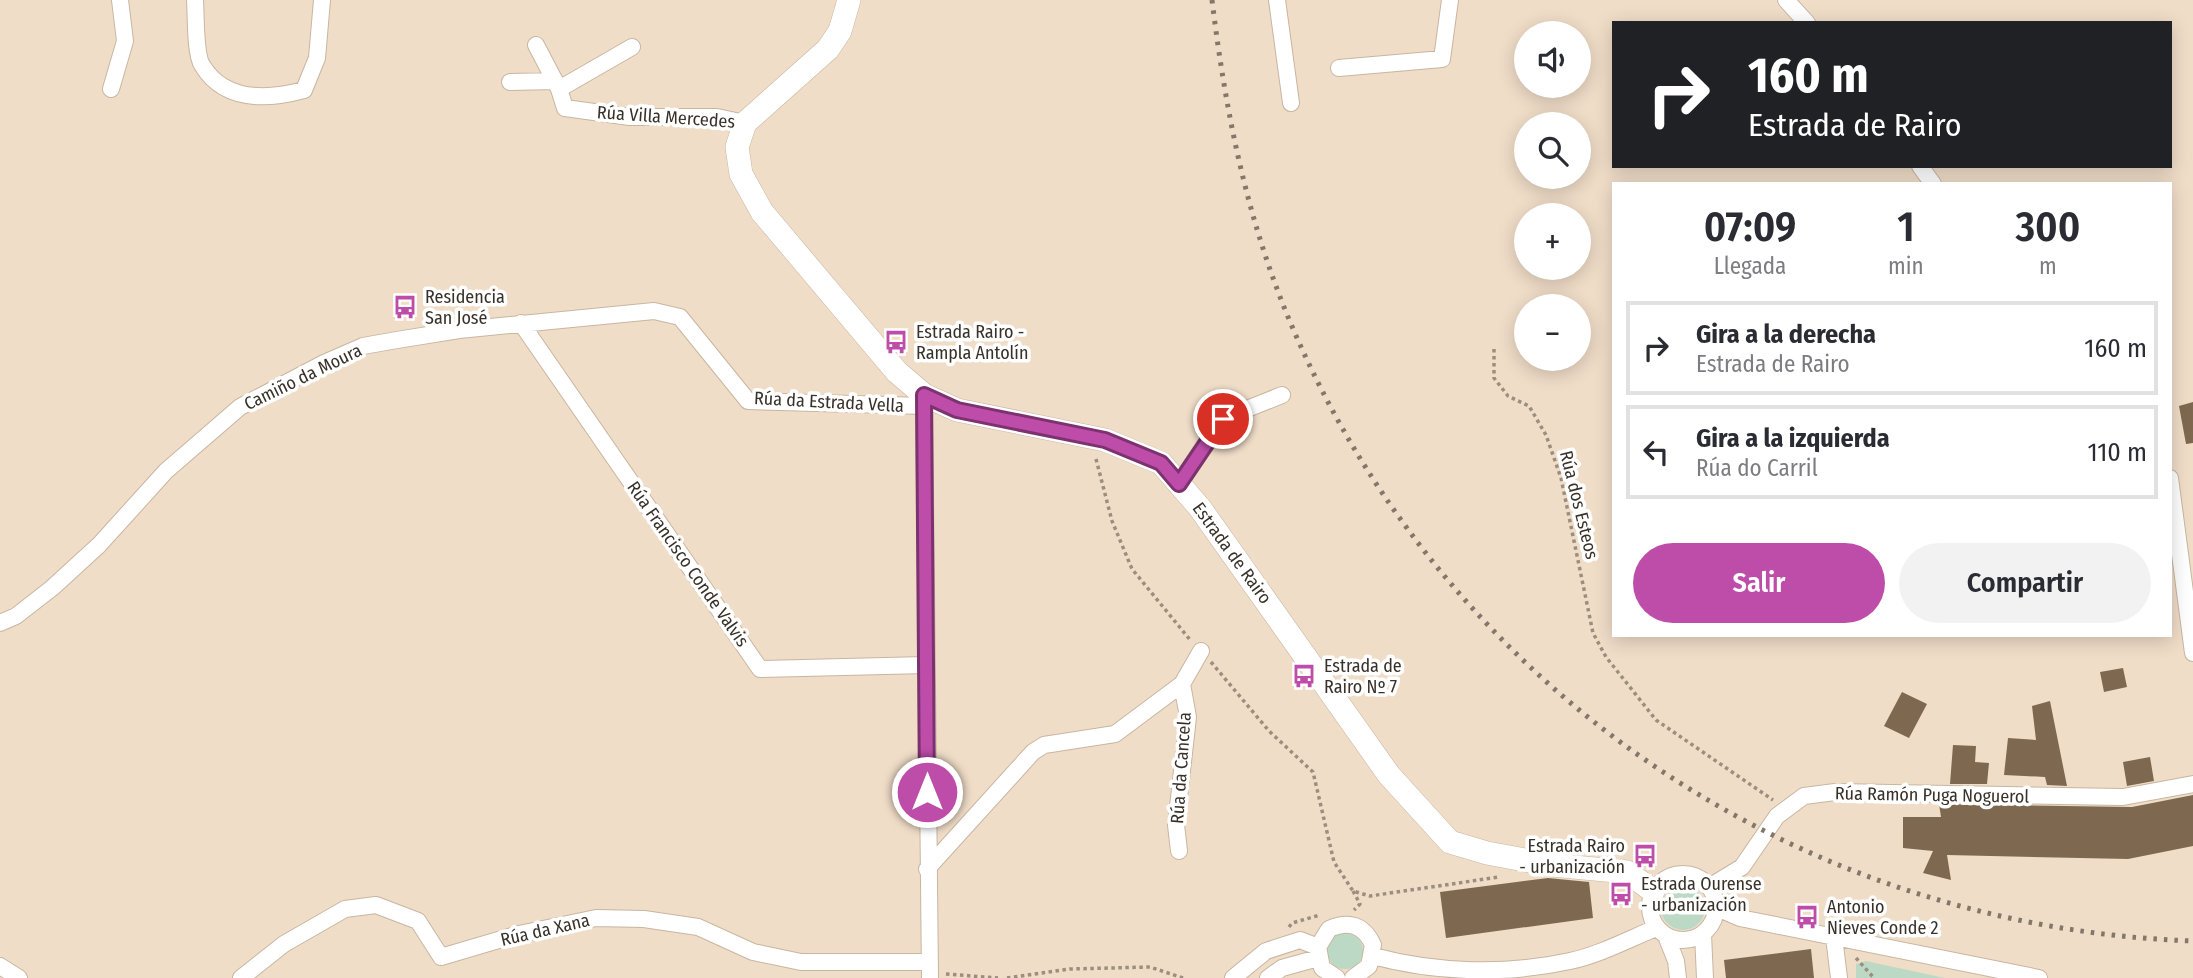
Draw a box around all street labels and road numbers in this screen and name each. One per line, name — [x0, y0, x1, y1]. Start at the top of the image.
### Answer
street label: Rúa Villa Mercedes — [596, 101, 736, 133]
street label: Camiño da Moura — [241, 339, 366, 415]
street label: Rúa da Estrada Vella — [754, 387, 905, 417]
street label: Rúa dos Esteos — [1555, 448, 1603, 562]
street label: Rúa Francisco Conde Valvis — [623, 477, 754, 651]
street label: Estrada de Rairo — [1188, 498, 1276, 608]
street label: Rúa da Cancela — [1166, 711, 1196, 825]
street label: Rúa Ramón Puga Noguerol — [1835, 782, 2030, 808]
street label: Rúa da Xana — [498, 909, 592, 951]

